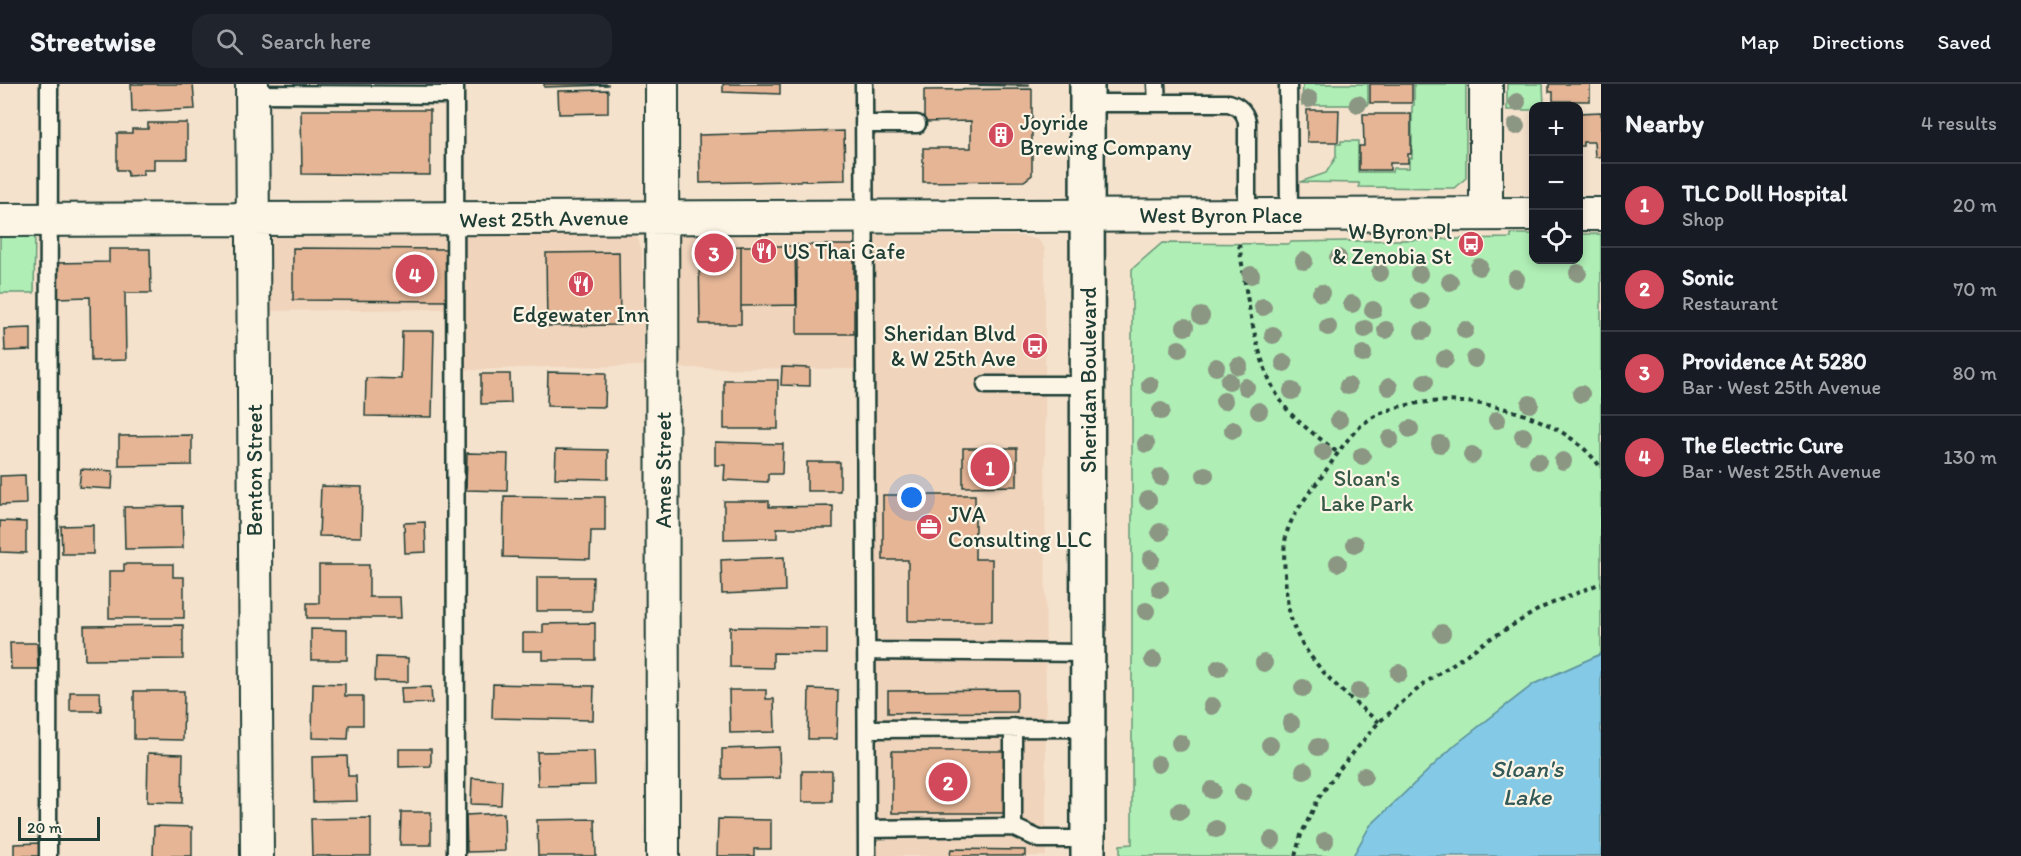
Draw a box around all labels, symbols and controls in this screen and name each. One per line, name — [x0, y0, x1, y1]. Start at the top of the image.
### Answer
search box — [192, 14, 612, 68]
text: Streetwise — [30, 24, 156, 58]
icon: search — [213, 25, 246, 58]
text: Search here — [261, 28, 371, 55]
text: Map — [1741, 29, 1779, 54]
text: Directions — [1812, 29, 1904, 54]
text: Saved — [1937, 29, 1991, 54]
map controls — [1529, 102, 1583, 264]
button: + — [1529, 102, 1583, 156]
text: Nearby — [1625, 107, 1704, 139]
place label: Joyride Brewing Company — [1020, 109, 1192, 161]
text: 4 results — [1921, 111, 1997, 135]
building icon: Joyride Brewing Company — [986, 120, 1016, 150]
button: − — [1529, 156, 1583, 210]
text: TLC Doll Hospital — [1682, 180, 1847, 207]
text: 1 — [1640, 193, 1649, 217]
text: 20 m — [1953, 193, 1997, 217]
street label: West Byron Place — [1139, 202, 1303, 229]
street label: West 25th Avenue — [459, 204, 629, 233]
text: Shop — [1682, 207, 1724, 231]
button: locate — [1529, 210, 1583, 264]
place label: W Byron Pl & Zenobia St — [1332, 218, 1452, 270]
bus stop icon: W Byron Pl & Zenobia St — [1456, 229, 1486, 259]
pin: 3 — [694, 230, 734, 276]
restaurant icon: US Thai Cafe — [749, 236, 779, 266]
place label: US Thai Cafe — [783, 238, 905, 265]
pin: 4 — [396, 252, 434, 297]
text: Sonic — [1682, 264, 1734, 291]
restaurant icon: Edgewater Inn — [566, 269, 596, 299]
text: 2 — [1639, 277, 1650, 301]
text: 70 m — [1953, 277, 1997, 301]
street label: Sheridan Boulevard — [1075, 287, 1102, 473]
text: Restaurant — [1682, 291, 1778, 315]
place label: Edgewater Inn — [513, 301, 650, 328]
place label: Sheridan Blvd & W 25th Ave — [884, 320, 1016, 372]
bus stop icon: Sheridan Blvd & W 25th Ave — [1020, 331, 1050, 361]
text: Providence At 5280 — [1682, 348, 1867, 375]
text: 3 — [1639, 361, 1650, 385]
text: 80 m — [1952, 361, 1997, 385]
text: Bar · West 25th Avenue — [1682, 375, 1881, 399]
street label: Benton Street — [241, 404, 268, 536]
street label: Ames Street — [650, 412, 677, 528]
text: The Electric Cure — [1682, 432, 1843, 459]
pin: 1 — [970, 444, 1010, 490]
text: 4 — [1638, 445, 1651, 469]
text: 130 m — [1943, 445, 1997, 469]
text: Bar · West 25th Avenue — [1682, 459, 1881, 483]
park label: Sloan's Lake Park — [1321, 465, 1414, 517]
your location — [897, 483, 926, 512]
place label: JVA Consulting LLC — [948, 501, 1092, 553]
office icon: JVA Consulting LLC — [914, 512, 944, 542]
water label: Sloan's Lake — [1491, 754, 1564, 811]
pin: 2 — [928, 760, 968, 804]
scale bar — [18, 814, 100, 842]
text: 20 m — [27, 818, 62, 837]

